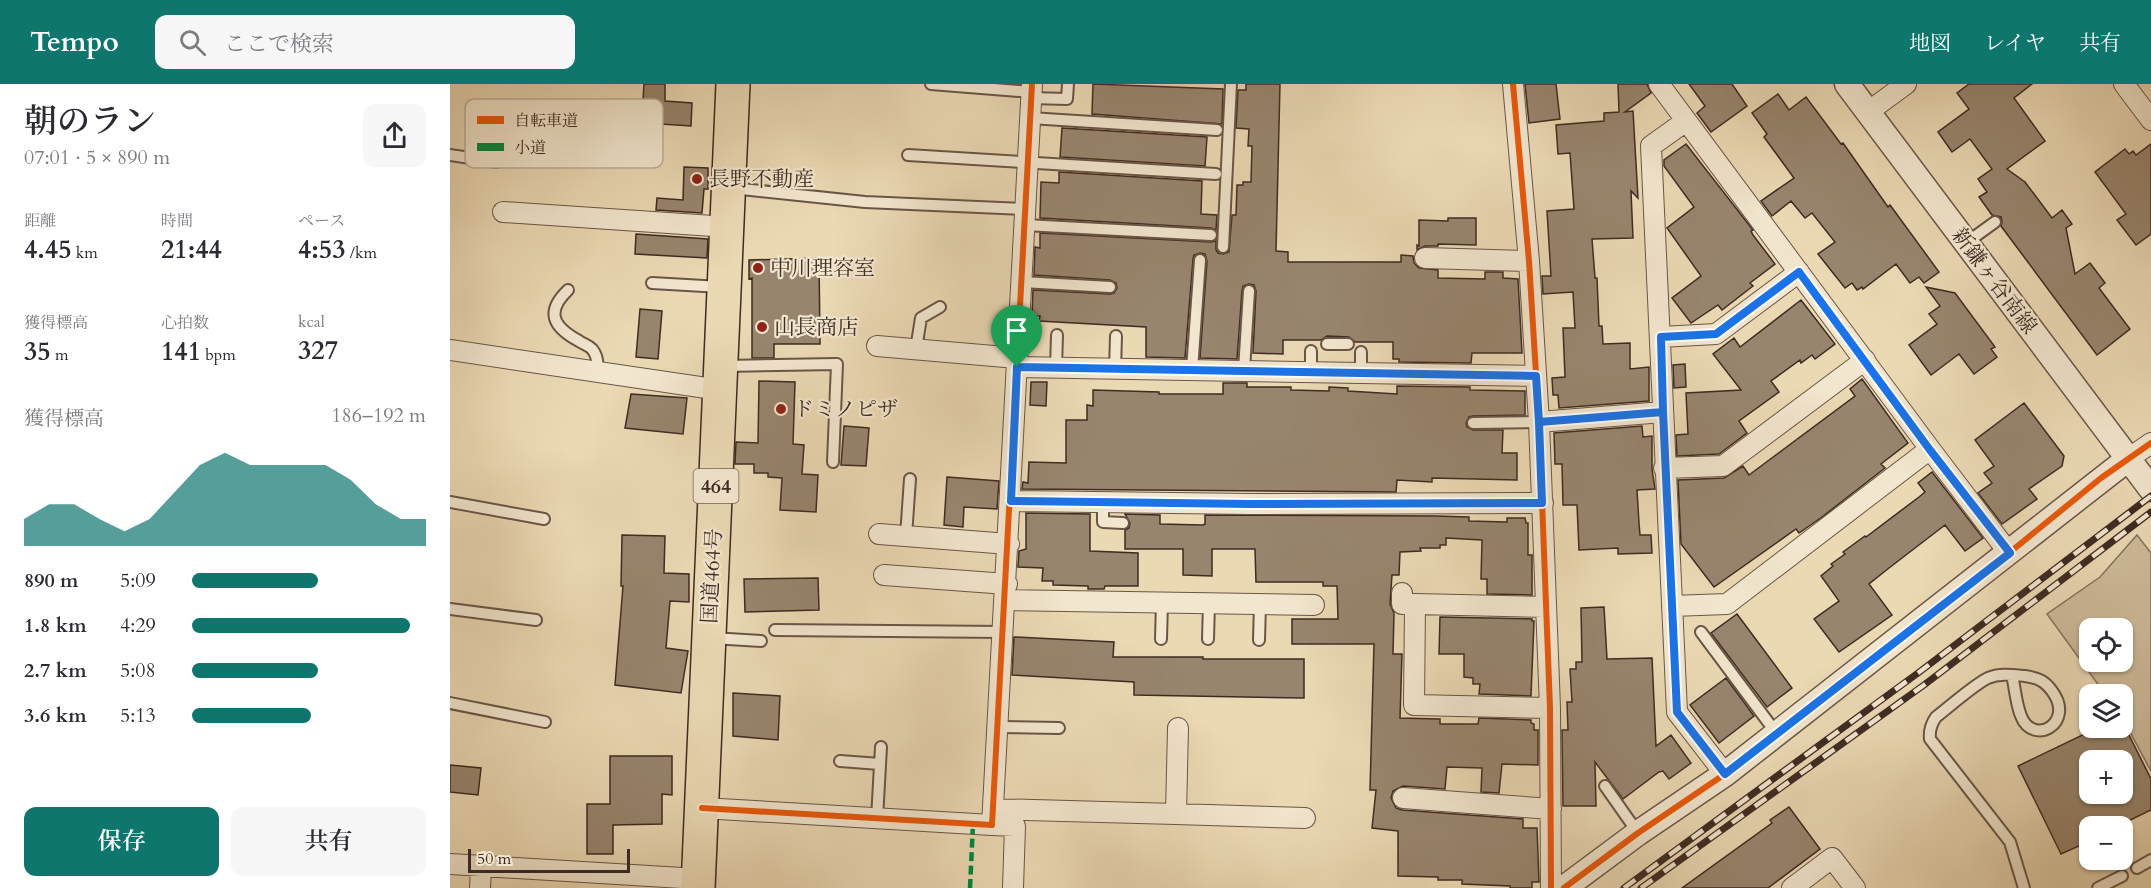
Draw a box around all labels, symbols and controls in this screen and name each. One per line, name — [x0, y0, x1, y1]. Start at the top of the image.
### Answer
search box — [155, 15, 575, 69]
text: Tempo — [30, 23, 119, 61]
icon: search — [176, 26, 209, 59]
text: ここで検索 — [224, 29, 334, 59]
text: 地図 — [1909, 29, 1951, 58]
text: レイヤ — [1984, 29, 2046, 58]
text: 共有 — [2079, 29, 2121, 58]
text: 朝のラン — [24, 99, 156, 144]
legend — [465, 99, 663, 168]
button: share — [363, 104, 426, 167]
text: 自転車道 — [514, 110, 578, 132]
text: 小道 — [514, 137, 546, 159]
text: 07:01 · 5 × 890 m — [24, 144, 170, 171]
place label: 長野不動産 — [709, 165, 814, 194]
marker: 長野不動産 — [690, 172, 704, 186]
text: 距離 — [24, 210, 56, 232]
text: 時間 — [161, 210, 193, 232]
text: ペース — [298, 210, 345, 232]
street label: 新鎌ヶ谷南線 — [1945, 222, 2043, 340]
text: 4.45 — [24, 232, 72, 267]
text: 21:44 — [161, 232, 222, 267]
text: 4:53 — [298, 232, 346, 267]
text: km — [72, 242, 98, 264]
text: /km — [346, 242, 377, 264]
place label: 中川理容室 — [770, 254, 875, 283]
marker: 中川理容室 — [751, 261, 765, 275]
pin — [991, 305, 1042, 367]
text: kcal — [298, 311, 325, 333]
text: 獲得標高 — [24, 312, 88, 334]
text: 心拍数 — [161, 312, 209, 334]
place label: 山長商店 — [774, 313, 858, 342]
icon: arrive — [1000, 314, 1033, 347]
marker: 山長商店 — [755, 320, 769, 334]
text: 327 — [298, 333, 338, 368]
text: 35 — [24, 334, 51, 369]
text: 141 — [161, 334, 201, 369]
text: m — [51, 344, 68, 366]
text: bpm — [201, 344, 236, 366]
place label: ドミノピザ — [793, 395, 898, 424]
text: 186–192 m — [331, 402, 426, 429]
marker: ドミノピザ — [774, 402, 788, 416]
text: 獲得標高 — [24, 405, 104, 432]
road number: 464 — [694, 469, 738, 503]
street label: 国道464号 — [695, 528, 729, 624]
text: 890 m — [24, 567, 79, 594]
text: 5:09 — [120, 567, 156, 594]
text: 1.8 km — [24, 612, 87, 639]
text: 4:29 — [120, 612, 156, 639]
map controls — [2079, 618, 2133, 870]
button: locate — [2079, 618, 2133, 672]
text: 2.7 km — [24, 657, 87, 684]
text: 5:08 — [120, 657, 156, 684]
button: layers — [2079, 684, 2133, 738]
text: 3.6 km — [24, 702, 87, 729]
text: 5:13 — [120, 702, 156, 729]
button: + — [2079, 750, 2133, 804]
button: 保存 — [24, 807, 219, 876]
button: 共有 — [231, 807, 426, 876]
button: − — [2079, 816, 2133, 870]
scale bar — [468, 846, 630, 874]
text: 50 m — [477, 848, 511, 870]

